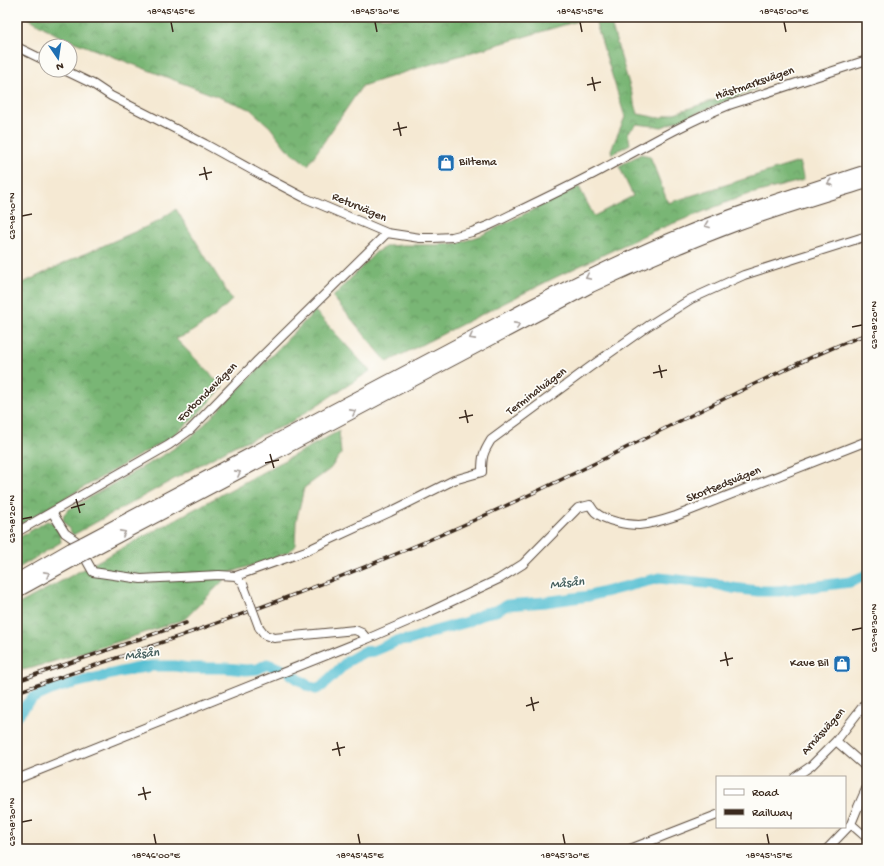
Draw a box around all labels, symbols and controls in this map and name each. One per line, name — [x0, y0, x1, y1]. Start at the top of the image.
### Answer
text: 18°45'45"E — [147, 6, 195, 18]
text: 18°45'30"E — [350, 6, 400, 18]
text: 18°45'15"E — [556, 6, 604, 18]
text: 18°45'00"E — [759, 6, 809, 18]
north arrow — [38, 38, 78, 78]
text: N — [55, 59, 65, 72]
street label: Hästmarksvägen — [714, 64, 797, 104]
shop icon: Biltema — [436, 153, 456, 173]
place label: Biltema — [458, 156, 497, 170]
one-way arrow — [827, 178, 834, 187]
street label: Returvägen — [330, 190, 389, 226]
text: 63°18'10"N — [7, 192, 19, 240]
one-way arrow — [703, 220, 710, 228]
one-way arrow — [585, 272, 592, 280]
text: 63°18'20"N — [869, 300, 881, 349]
one-way arrow — [513, 322, 520, 329]
one-way arrow — [469, 332, 477, 340]
street label: Forbondevägen — [174, 360, 241, 427]
street label: Terminalvägen — [503, 365, 570, 420]
one-way arrow — [348, 409, 356, 416]
street label: Skortsedsvägen — [685, 464, 764, 506]
one-way arrow — [233, 470, 241, 477]
text: 63°18'20"N — [7, 494, 19, 543]
one-way arrow — [119, 531, 126, 538]
one-way arrow — [43, 571, 50, 579]
water label: Måsån — [549, 575, 586, 593]
text: 63°18'30"N — [869, 603, 881, 652]
water label: Måsån — [124, 645, 161, 665]
shop icon: Kave Bil — [832, 654, 852, 674]
place label: Kave Bil — [790, 657, 829, 671]
street label: Arnäsvägen — [799, 705, 849, 759]
legend — [716, 776, 846, 828]
text: Road — [752, 787, 779, 801]
text: 63°18'30"N — [7, 797, 19, 846]
text: Railway — [752, 807, 792, 821]
text: 18°46'00"E — [131, 850, 181, 862]
text: 18°45'45"E — [336, 850, 384, 862]
text: 18°45'30"E — [540, 850, 590, 862]
text: 18°45'15"E — [745, 850, 793, 862]

